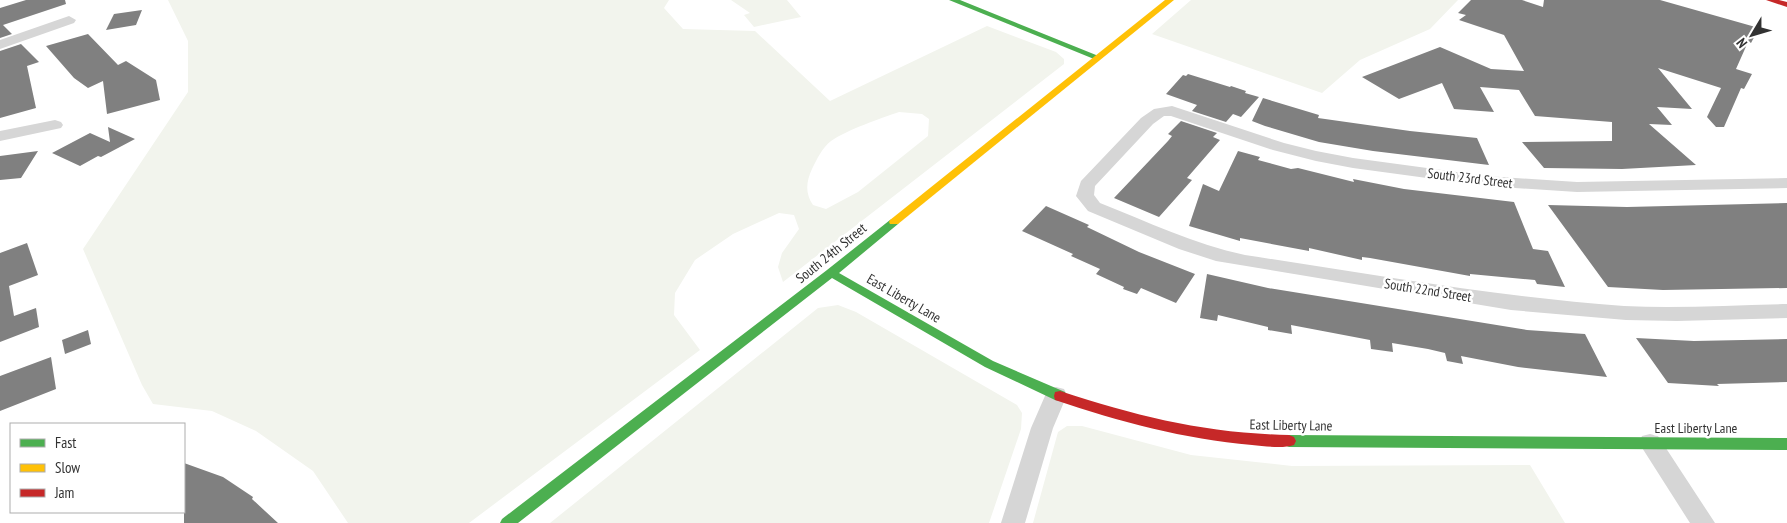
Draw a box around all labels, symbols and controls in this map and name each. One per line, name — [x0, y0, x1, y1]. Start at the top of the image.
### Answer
north arrow — [1727, 10, 1777, 60]
text: N — [1732, 34, 1751, 52]
street label: South 23rd Street — [1426, 164, 1514, 192]
street label: South 24th Street — [792, 219, 870, 287]
street label: East Liberty Lane — [864, 270, 945, 327]
street label: South 22nd Street — [1383, 274, 1473, 306]
street label: East Liberty Lane — [1249, 415, 1333, 435]
street label: East Liberty Lane — [1655, 419, 1738, 437]
legend — [10, 423, 185, 513]
text: Fast — [55, 433, 76, 452]
text: Slow — [55, 458, 80, 477]
text: Jam — [54, 483, 74, 502]

